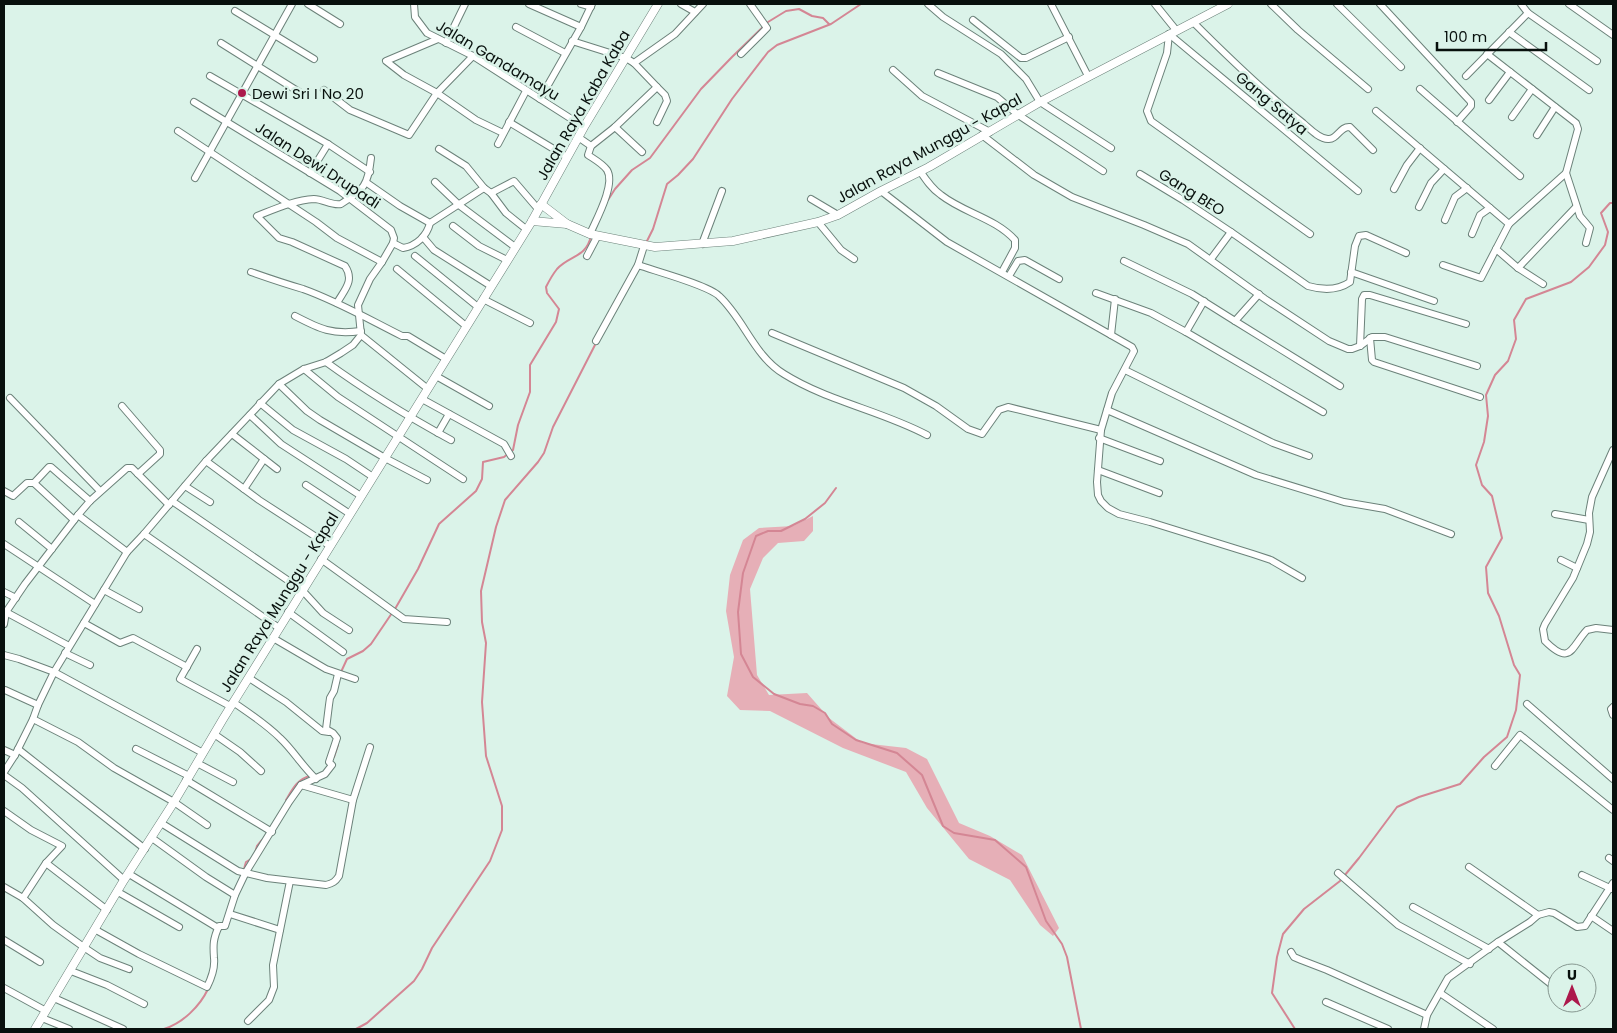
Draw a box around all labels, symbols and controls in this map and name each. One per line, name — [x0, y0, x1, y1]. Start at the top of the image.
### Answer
street label: Jalan Gandamayu — [432, 15, 564, 105]
scale bar — [1437, 20, 1546, 52]
street label: Jalan Raya Kaba Kaba — [531, 26, 635, 184]
text: 100 m — [1444, 26, 1487, 47]
street label: Gang Satya — [1231, 66, 1313, 140]
place label: Dewi Sri I No 20 — [252, 83, 364, 104]
marker: Dewi Sri I No 20 — [236, 87, 248, 99]
street label: Jalan Raya Munggu - Kapal — [833, 88, 1025, 208]
street label: Jalan Dewi Drupadi — [251, 117, 385, 213]
street label: Gang BEO — [1155, 163, 1229, 221]
street label: Jalan Raya Munggu - Kapal — [215, 508, 343, 696]
north arrow — [1547, 963, 1597, 1013]
text: U — [1567, 965, 1577, 985]

